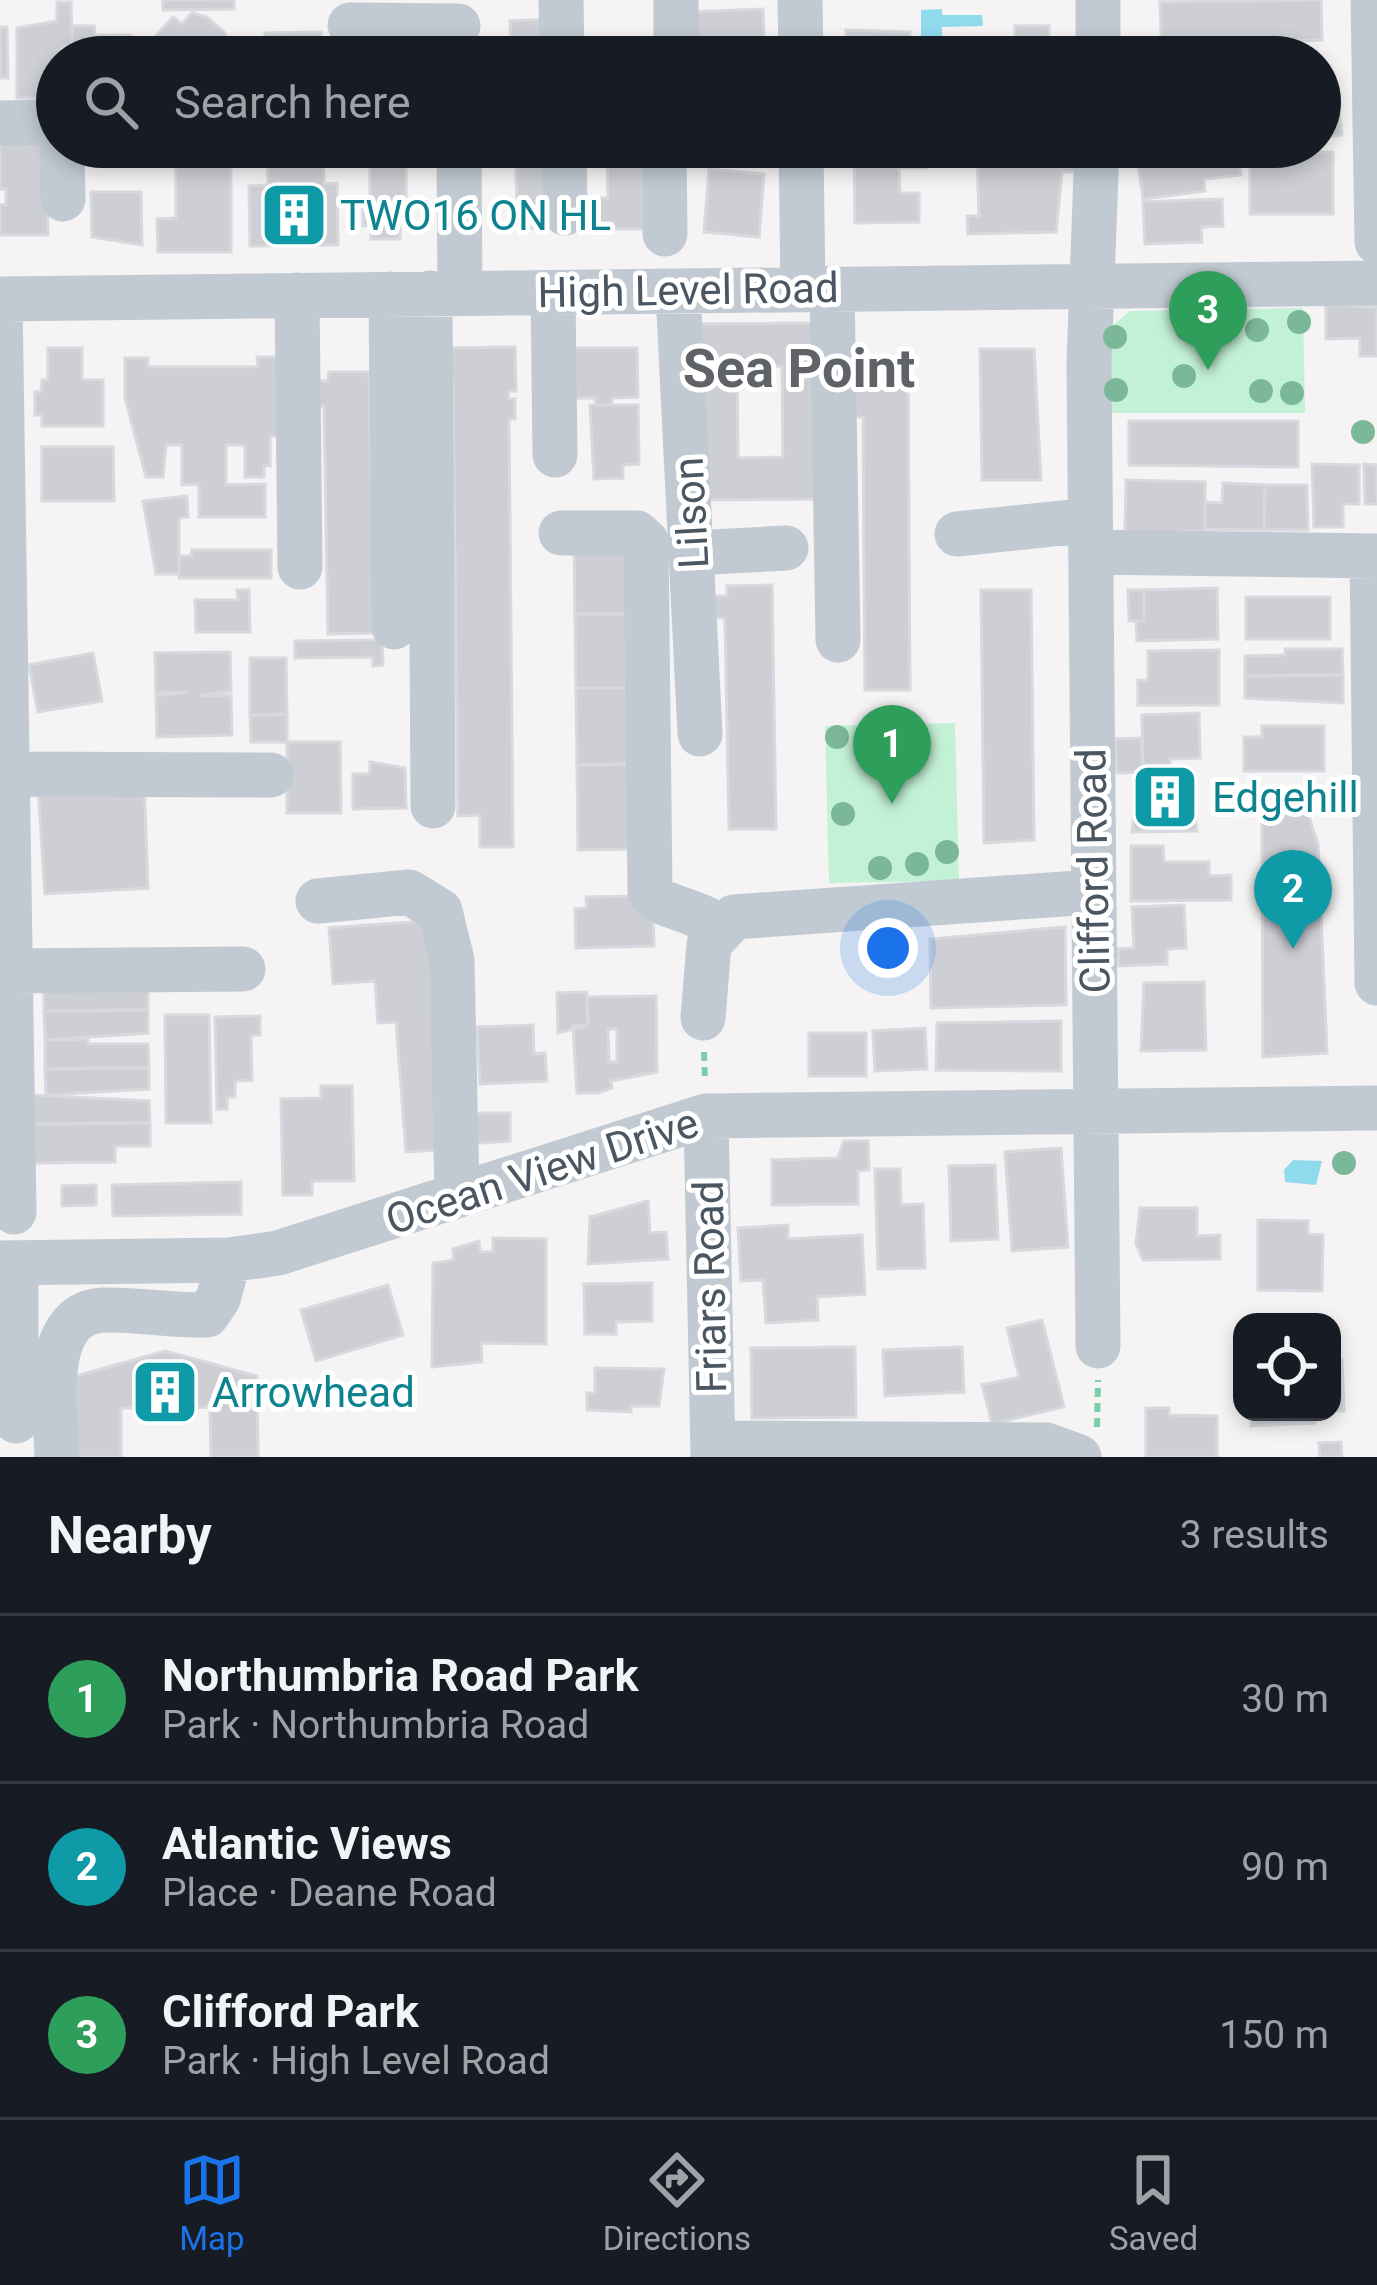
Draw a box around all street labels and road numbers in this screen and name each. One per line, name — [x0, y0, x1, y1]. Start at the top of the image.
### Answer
street label: High Level Road — [537, 263, 839, 317]
street label: Lilson — [664, 456, 718, 570]
street label: Clifford Road — [1066, 748, 1120, 994]
street label: Ocean View Drive — [380, 1097, 704, 1245]
street label: Friars Road — [684, 1180, 736, 1394]

